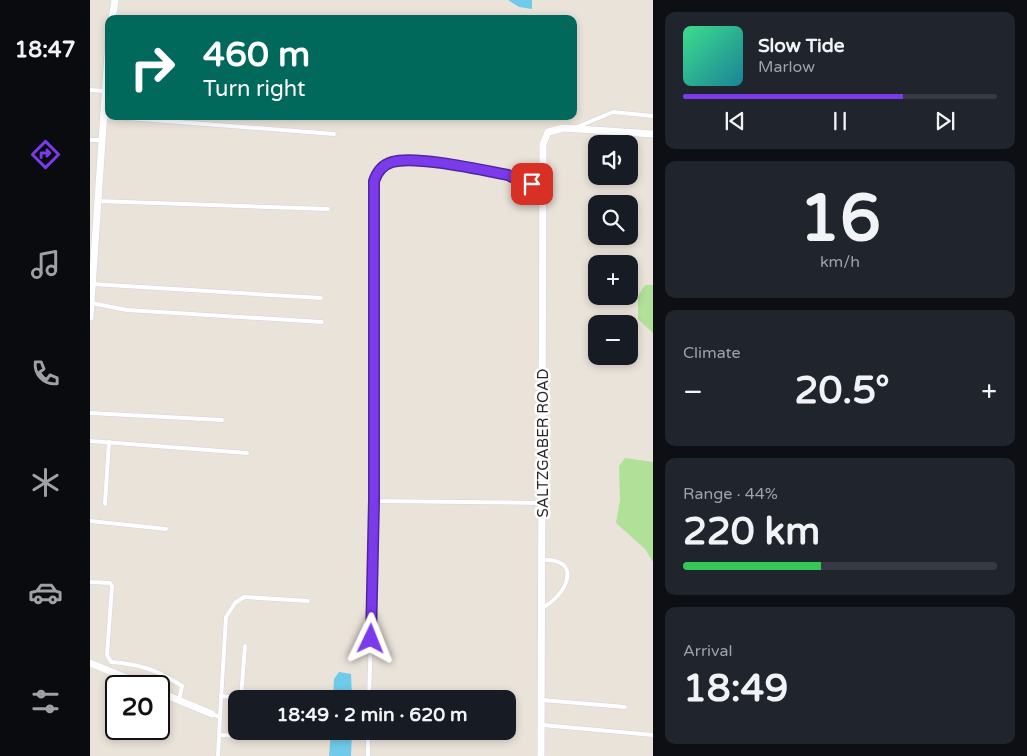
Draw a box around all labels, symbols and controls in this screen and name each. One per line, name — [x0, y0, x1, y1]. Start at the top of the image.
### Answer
text: 460 m — [203, 34, 310, 76]
icon: right — [120, 35, 185, 100]
text: Slow Tide — [758, 35, 845, 57]
text: 18:47 — [15, 37, 75, 63]
text: Marlow — [758, 57, 815, 77]
text: Turn right — [203, 76, 305, 102]
icon: previous — [721, 107, 749, 135]
icon: pause — [826, 107, 854, 135]
icon: next — [931, 107, 959, 135]
map controls — [588, 135, 638, 365]
button: sound — [588, 135, 638, 185]
icon: directions — [28, 137, 63, 172]
pin — [511, 163, 553, 205]
icon: arrive — [518, 170, 546, 198]
text: 16 — [799, 180, 881, 259]
button: search — [588, 195, 638, 245]
icon: music — [28, 247, 63, 282]
text: km/h — [820, 252, 860, 272]
button: + — [588, 255, 638, 305]
button: − — [588, 315, 638, 365]
text: Climate — [683, 343, 741, 363]
icon: phone — [28, 356, 63, 391]
text: 20.5° — [795, 368, 890, 414]
street label: SALTZGABER ROAD — [534, 369, 552, 517]
text: − — [683, 375, 703, 409]
text: + — [981, 375, 997, 409]
icon: climate — [28, 465, 63, 500]
text: Range · 44% — [683, 484, 778, 504]
text: 220 km — [683, 509, 820, 555]
icon: car — [28, 575, 63, 610]
position arrow — [344, 612, 396, 664]
text: Arrival — [683, 641, 732, 661]
text: 18:49 — [683, 666, 788, 712]
speed limit sign: 20 — [105, 675, 170, 740]
icon: filters — [28, 684, 63, 719]
text: 18:49 · 2 min · 620 m — [276, 704, 468, 726]

